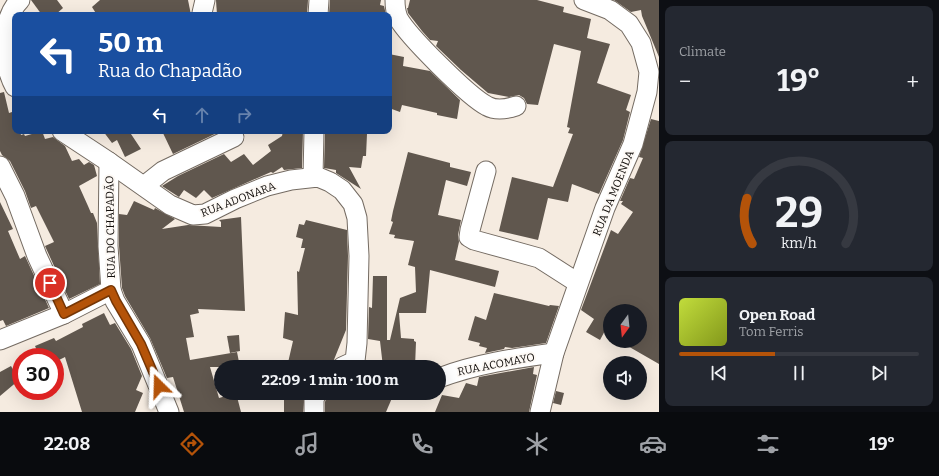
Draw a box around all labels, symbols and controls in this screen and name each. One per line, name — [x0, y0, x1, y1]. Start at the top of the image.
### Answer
text: 50 m — [98, 26, 163, 59]
icon: left — [32, 28, 84, 80]
text: Climate — [679, 44, 726, 59]
text: Rua do Chapadão — [98, 60, 242, 82]
text: 19° — [777, 63, 821, 99]
text: − — [679, 68, 691, 95]
text: + — [906, 68, 919, 95]
icon: left — [149, 104, 171, 126]
icon: ahead — [191, 104, 213, 126]
icon: right — [233, 104, 255, 126]
street label: RUA DA MOENDA — [590, 148, 637, 238]
street label: RUA DO CHAPADÃO — [103, 176, 118, 278]
street label: RUA ADONARA — [199, 179, 278, 220]
text: 29 — [775, 188, 823, 238]
text: km/h — [781, 235, 817, 252]
pin — [33, 266, 67, 300]
icon: arrive — [39, 272, 61, 294]
north arrow — [603, 304, 647, 348]
map controls — [603, 304, 647, 400]
text: Open Road — [739, 306, 815, 324]
text: Tom Ferris — [739, 324, 803, 339]
speed limit sign: 30 — [12, 348, 64, 400]
street label: RUA ACOMAYO — [456, 351, 536, 378]
button: sound — [603, 356, 647, 400]
icon: previous — [708, 362, 730, 384]
icon: pause — [788, 362, 810, 384]
icon: next — [868, 362, 890, 384]
position arrow — [138, 365, 180, 407]
text: 22:09 · 1 min · 100 m — [261, 371, 399, 389]
icon: directions — [178, 430, 206, 458]
icon: music — [293, 430, 321, 458]
icon: phone — [408, 430, 436, 458]
icon: climate — [523, 430, 551, 458]
icon: car — [639, 430, 667, 458]
icon: filters — [754, 430, 782, 458]
text: 22:08 — [44, 433, 90, 455]
text: 19° — [869, 433, 895, 455]

